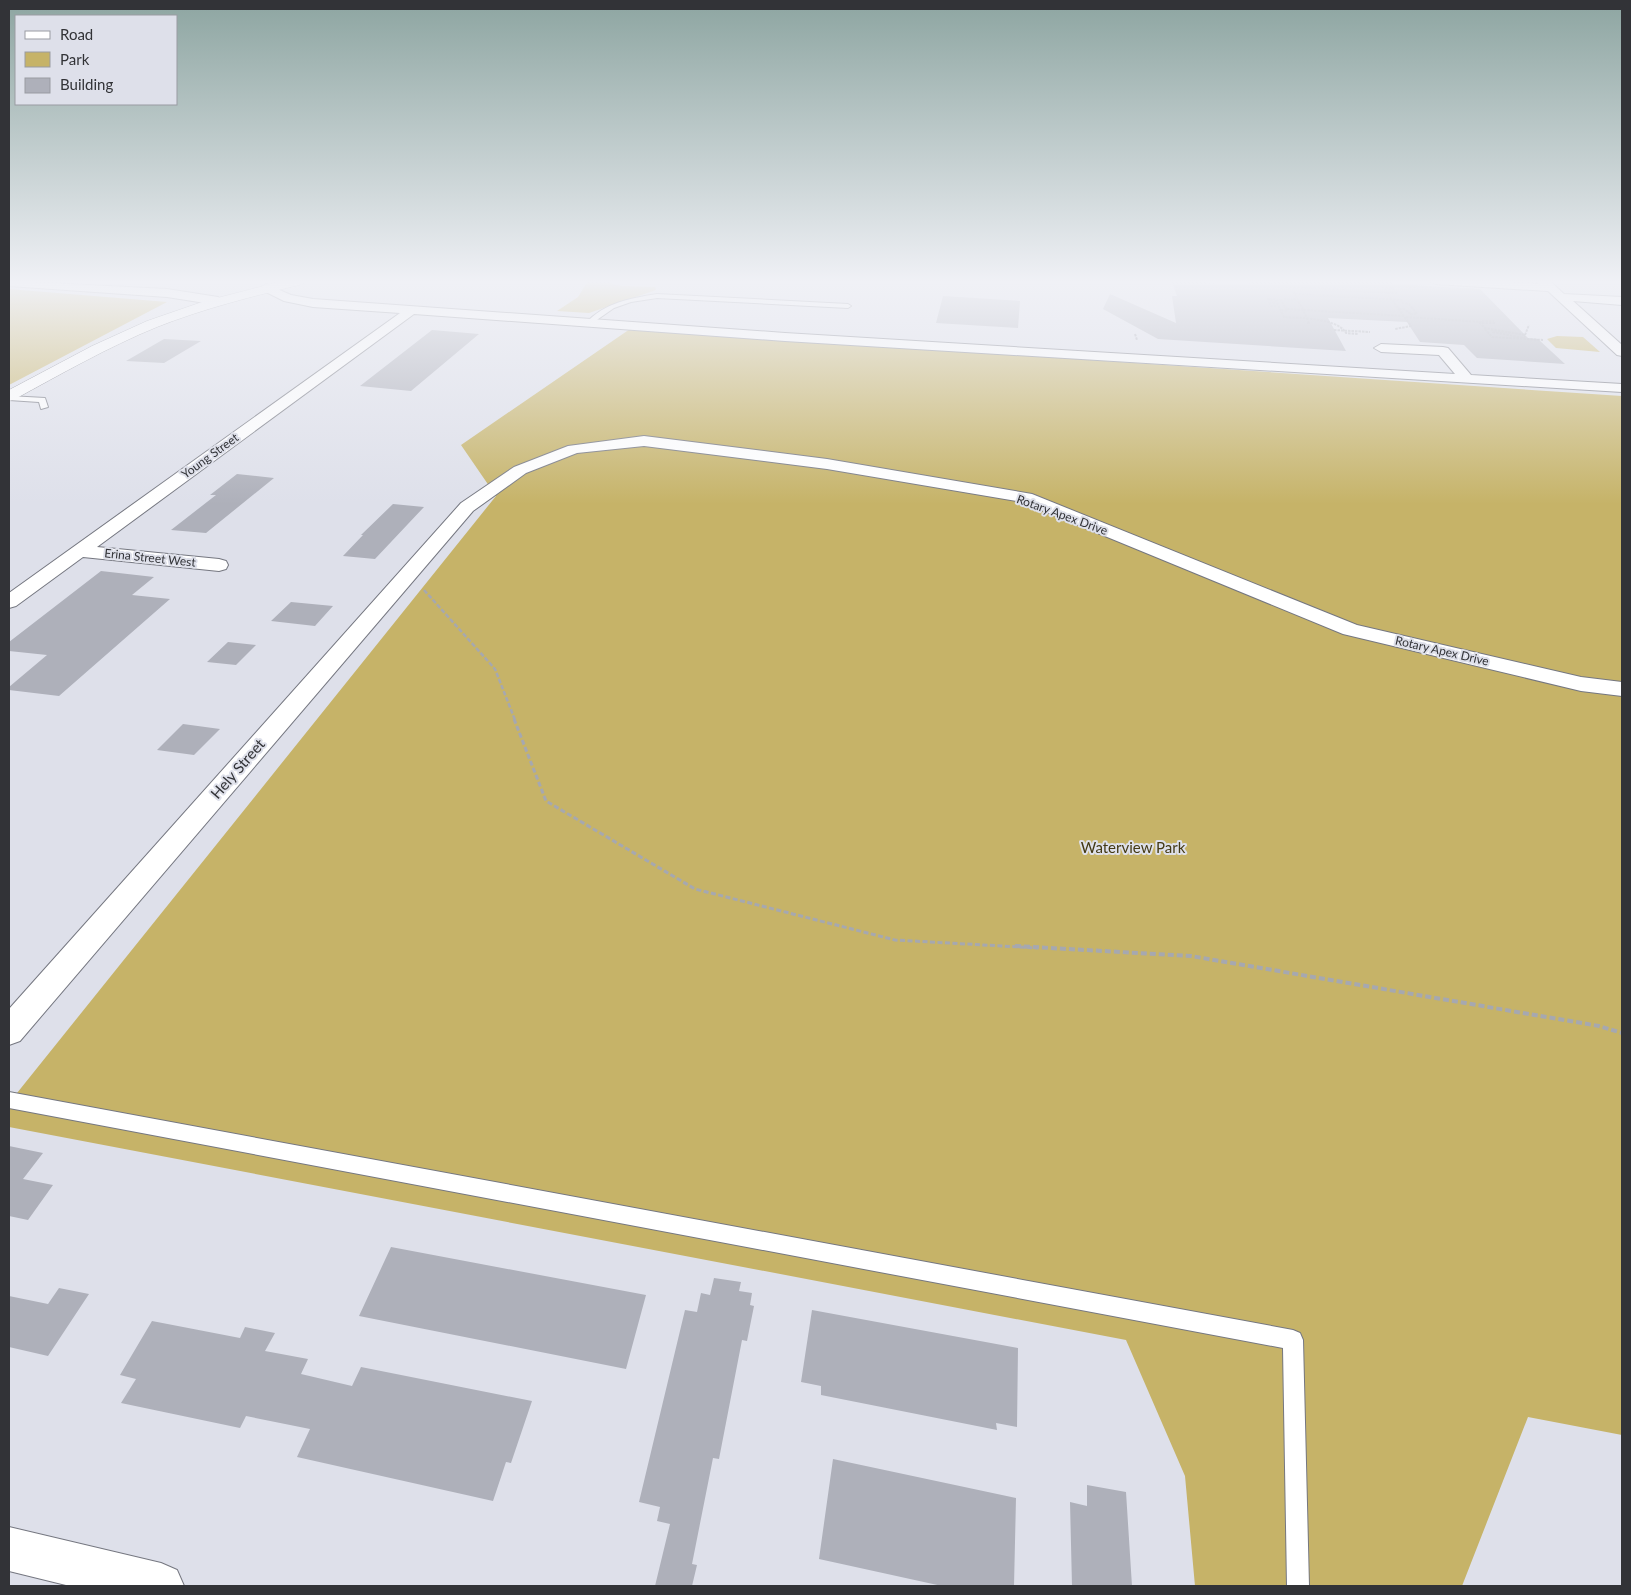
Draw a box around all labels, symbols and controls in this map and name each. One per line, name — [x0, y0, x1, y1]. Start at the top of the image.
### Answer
legend — [15, 15, 178, 105]
text: Road — [60, 25, 93, 43]
text: Park — [60, 50, 90, 68]
text: Building — [60, 75, 113, 93]
street label: Young Street — [178, 429, 242, 481]
street label: Rotary Apex Drive — [1015, 491, 1110, 538]
street label: Erina Street West — [104, 545, 197, 570]
street label: Rotary Apex Drive — [1394, 632, 1490, 669]
street label: Hely Street — [206, 734, 269, 802]
park label: Waterview Park — [1081, 838, 1186, 856]

